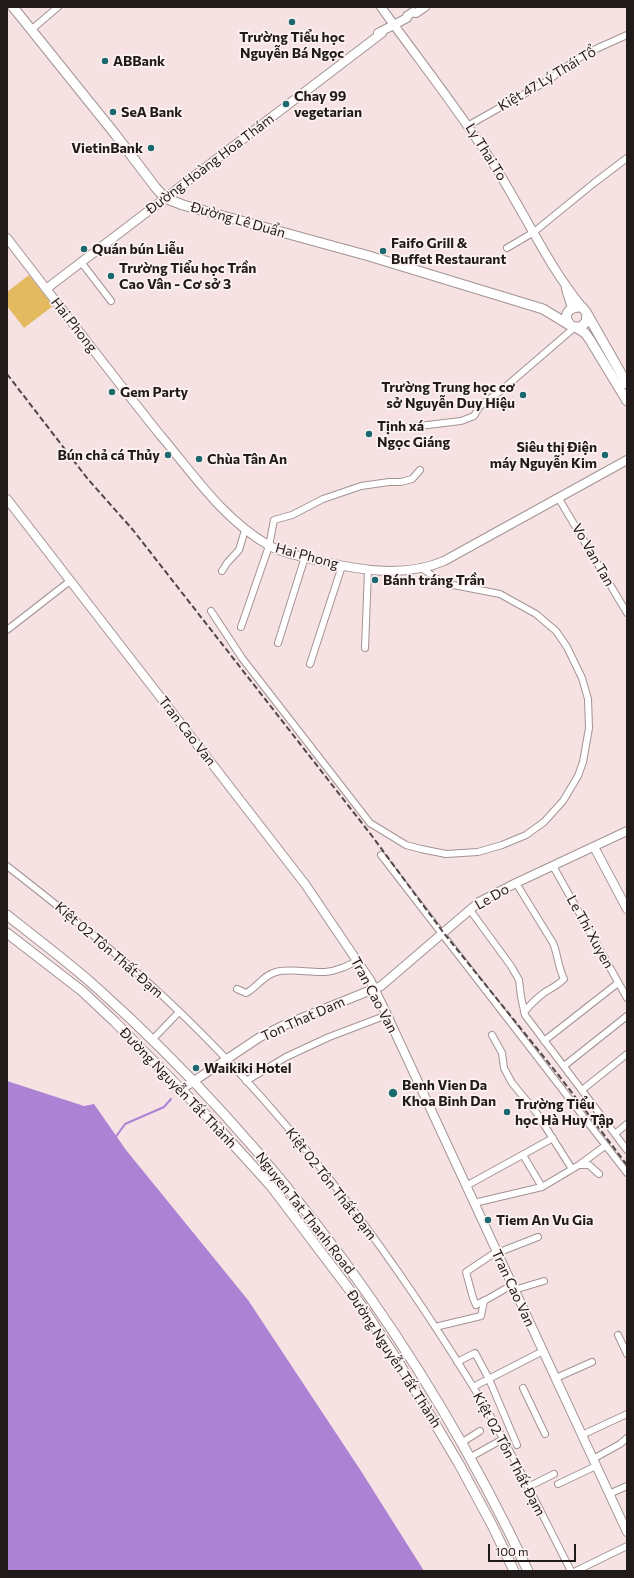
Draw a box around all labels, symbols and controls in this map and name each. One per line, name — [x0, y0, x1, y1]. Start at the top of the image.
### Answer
marker: Trường Tiểu học Nguyễn Bá Ngọc — [287, 17, 297, 27]
place label: Trường Tiểu học Nguyễn Bá Ngọc — [239, 29, 345, 62]
street label: Kiệt 47 Lý Thái Tổ — [495, 43, 599, 115]
place label: ABBank — [113, 53, 165, 69]
marker: ABBank — [100, 56, 110, 66]
place label: Chay 99 vegetarian — [294, 88, 362, 120]
marker: Chay 99 vegetarian — [281, 99, 291, 109]
place label: SeA Bank — [121, 104, 182, 120]
marker: SeA Bank — [108, 107, 118, 117]
street label: Đường Hoàng Hoa Thám — [143, 110, 277, 218]
street label: Ly Thai To — [462, 120, 510, 184]
place label: VietinBank — [71, 140, 143, 156]
marker: VietinBank — [146, 143, 156, 153]
street label: Đường Lê Duẩn — [189, 198, 287, 242]
place label: Faifo Grill & Buffet Restaurant — [391, 235, 506, 268]
place label: Quán bún Liễu — [92, 241, 184, 257]
marker: Quán bún Liễu — [79, 244, 89, 254]
marker: Faifo Grill & Buffet Restaurant — [378, 246, 388, 256]
place label: Trường Tiểu học Trần Cao Vân - Cơ sở 3 — [119, 260, 256, 292]
marker: Trường Tiểu học Trần Cao Vân - Cơ sở 3 — [106, 271, 116, 281]
street label: Hai Phong — [47, 294, 101, 356]
place label: Trường Trung học cơ sở Nguyễn Duy Hiệu — [381, 379, 515, 412]
place label: Gem Party — [120, 384, 188, 400]
marker: Gem Party — [107, 387, 117, 397]
marker: Trường Trung học cơ sở Nguyễn Duy Hiệu — [518, 390, 528, 400]
place label: Tịnh xá Ngọc Giáng — [377, 418, 450, 450]
marker: Tịnh xá Ngọc Giáng — [364, 429, 374, 439]
place label: Siêu thị Điện máy Nguyễn Kim — [490, 439, 597, 472]
place label: Bún chả cá Thủy — [58, 447, 160, 463]
marker: Bún chả cá Thủy — [163, 450, 173, 460]
marker: Siêu thị Điện máy Nguyễn Kim — [600, 450, 610, 460]
place label: Chùa Tân An — [207, 451, 287, 467]
marker: Chùa Tân An — [194, 454, 204, 464]
street label: Vo Van Tan — [568, 521, 618, 589]
street label: Hai Phong — [273, 539, 341, 573]
place label: Bánh tráng Trần — [383, 572, 485, 588]
marker: Bánh tráng Trần — [370, 575, 380, 585]
street label: Tran Cao Van — [155, 693, 219, 769]
street label: Le Do — [472, 881, 512, 913]
street label: Le Thi Xuyen — [563, 893, 617, 971]
street label: Kiệt 02 Tôn Thất Đạm — [52, 899, 166, 1001]
street label: Tran Cao Van — [347, 954, 401, 1036]
street label: Ton That Dam — [259, 993, 347, 1045]
street label: Đường Nguyễn Tất Thành — [116, 1024, 240, 1152]
place label: Waikiki Hotel — [204, 1060, 292, 1076]
marker: Waikiki Hotel — [191, 1063, 201, 1073]
place label: Benh Vien Da Khoa Binh Dan — [402, 1077, 496, 1110]
marker: Benh Vien Da Khoa Binh Dan — [387, 1087, 399, 1099]
place label: Trường Tiểu học Hà Huy Tập — [515, 1096, 614, 1128]
marker: Trường Tiểu học Hà Huy Tập — [502, 1107, 512, 1117]
street label: Kiệt 02 Tôn Thất Đạm — [282, 1125, 380, 1243]
street label: Nguyen Tat Thanh Road — [252, 1149, 358, 1277]
place label: Tiem An Vu Gia — [496, 1212, 593, 1228]
marker: Tiem An Vu Gia — [483, 1215, 493, 1225]
street label: Tran Cao Van — [488, 1247, 538, 1329]
street label: Đường Nguyễn Tất Thành — [343, 1287, 445, 1431]
street label: Kiệt 02 Tôn Thất Đạm — [469, 1389, 549, 1519]
scale bar — [490, 1536, 578, 1562]
text: 100 m — [495, 1544, 529, 1558]

